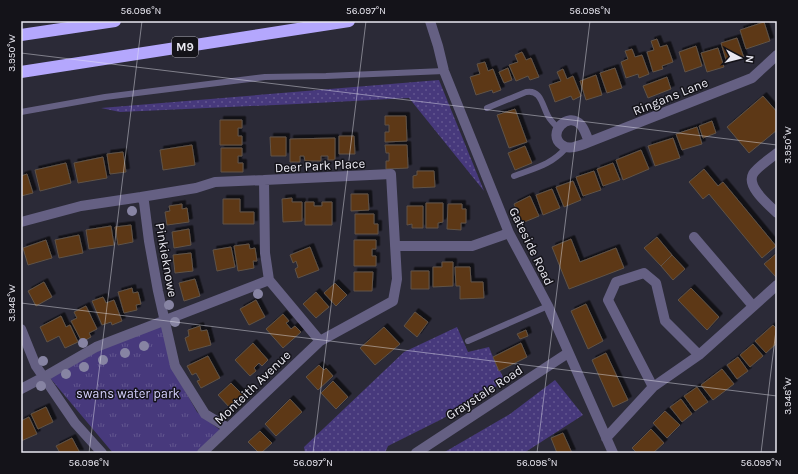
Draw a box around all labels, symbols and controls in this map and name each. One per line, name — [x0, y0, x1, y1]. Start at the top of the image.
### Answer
text: 56.096°N — [121, 5, 161, 17]
text: 56.097°N — [346, 5, 386, 17]
text: 56.098°N — [569, 5, 611, 17]
text: 3.950°W — [6, 34, 18, 72]
road number: M9 — [172, 37, 198, 57]
north arrow — [720, 38, 760, 78]
text: N — [742, 54, 756, 64]
street label: Ringans Lane — [630, 74, 710, 118]
text: 3.950°W — [782, 126, 794, 164]
street label: Deer Park Place — [274, 156, 366, 175]
street label: Gateside Road — [506, 205, 557, 288]
street label: Pinkieknowe — [153, 222, 180, 299]
text: 3.948°W — [6, 284, 18, 322]
street label: Monteith Avenue — [211, 347, 294, 427]
street label: Graystale Road — [443, 362, 525, 423]
text: 3.948°W — [782, 377, 794, 415]
park label: swans water park — [76, 386, 180, 401]
text: 56.096°N — [69, 457, 109, 469]
text: 56.097°N — [293, 457, 333, 469]
text: 56.098°N — [516, 457, 558, 469]
text: 56.099°N — [741, 457, 781, 469]

